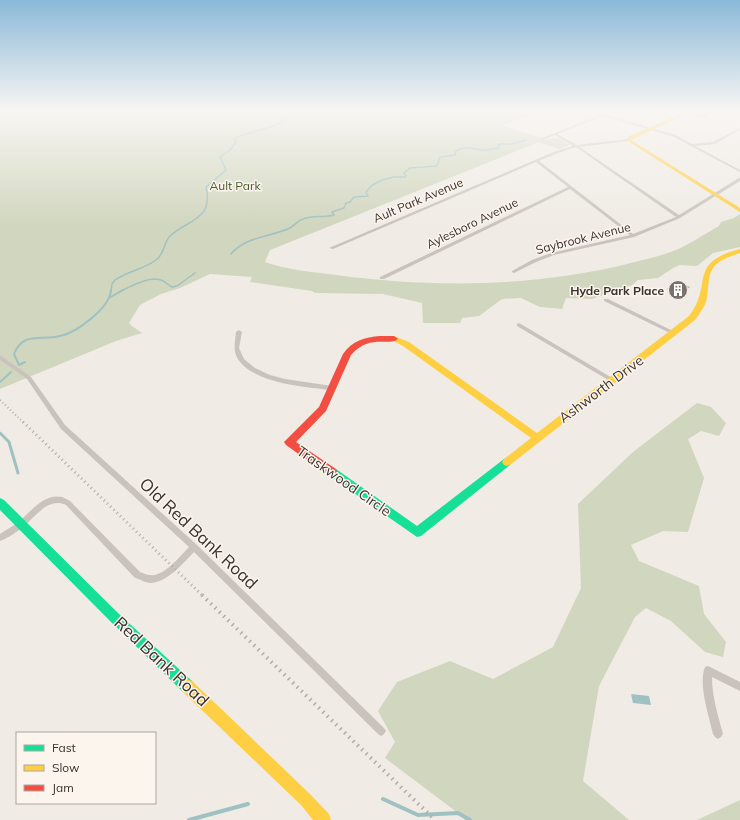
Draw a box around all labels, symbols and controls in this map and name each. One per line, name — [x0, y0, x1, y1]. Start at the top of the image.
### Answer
street label: Ault Park Avenue — [371, 174, 465, 226]
park label: Ault Park — [209, 178, 261, 193]
street label: Aylesboro Avenue — [424, 194, 520, 252]
street label: Saybrook Avenue — [534, 219, 632, 257]
building icon: Hyde Park Place — [667, 279, 689, 301]
place label: Hyde Park Place — [570, 283, 664, 298]
street label: Ashworth Drive — [555, 351, 647, 427]
street label: Traskwood Circle — [294, 442, 394, 520]
street label: Old Red Bank Road — [136, 473, 262, 593]
street label: Red Bank Road — [110, 612, 214, 710]
legend — [16, 732, 156, 804]
text: Fast — [52, 740, 76, 755]
text: Slow — [52, 760, 80, 775]
text: Jam — [52, 780, 74, 795]

